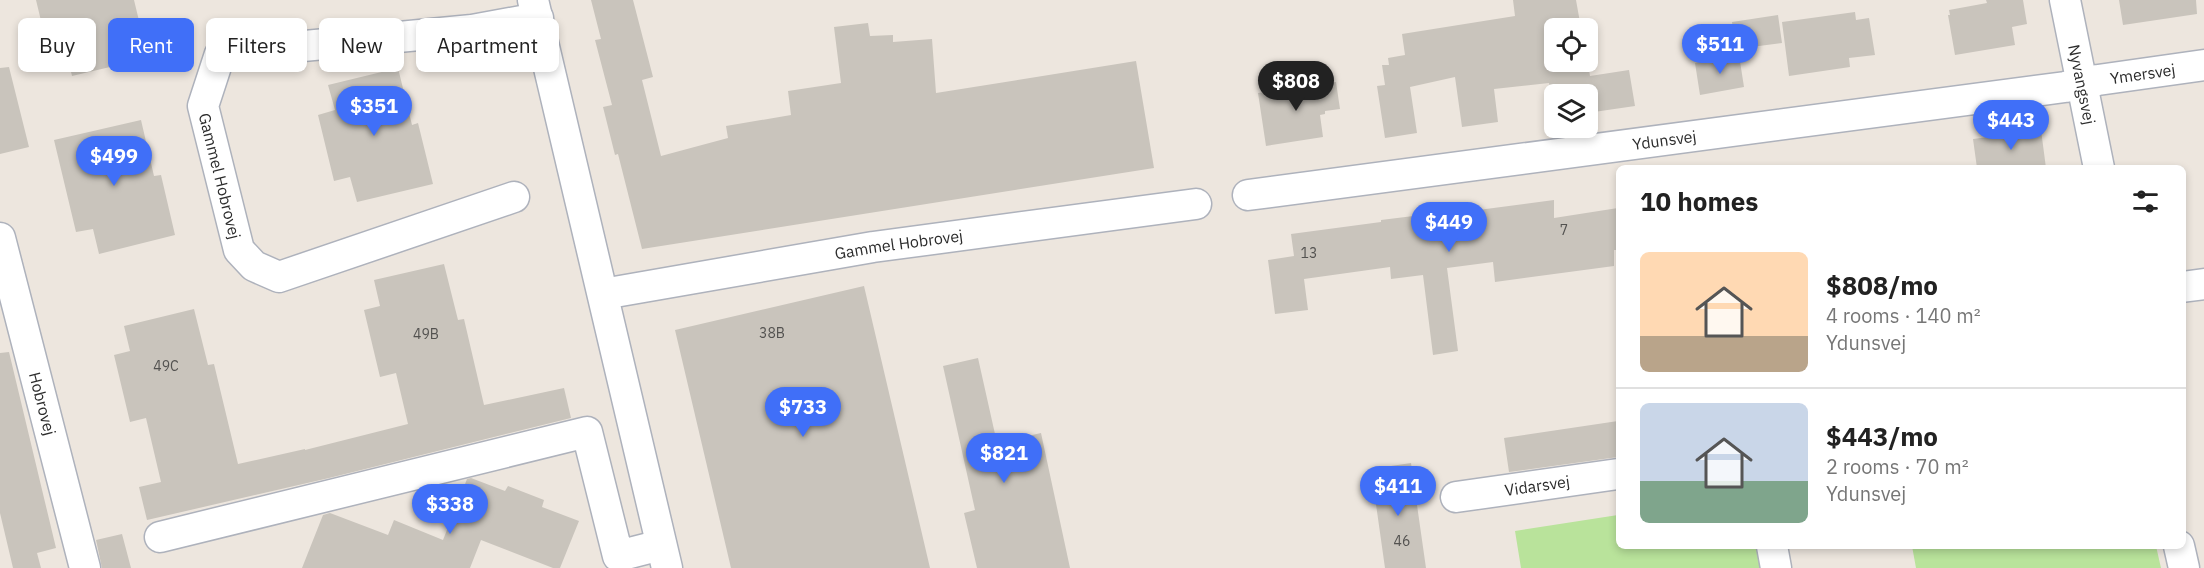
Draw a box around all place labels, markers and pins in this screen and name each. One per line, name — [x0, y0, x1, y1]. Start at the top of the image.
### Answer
pin: $511 — [1684, 24, 1756, 75]
pin: $808 — [1260, 61, 1332, 112]
pin: $351 — [338, 86, 410, 137]
pin: $443 — [1975, 100, 2047, 151]
pin: $499 — [78, 136, 150, 187]
pin: $449 — [1413, 202, 1485, 253]
pin: $733 — [767, 387, 839, 438]
pin: $821 — [968, 433, 1040, 484]
pin: $411 — [1362, 466, 1434, 517]
pin: $338 — [414, 484, 486, 535]

